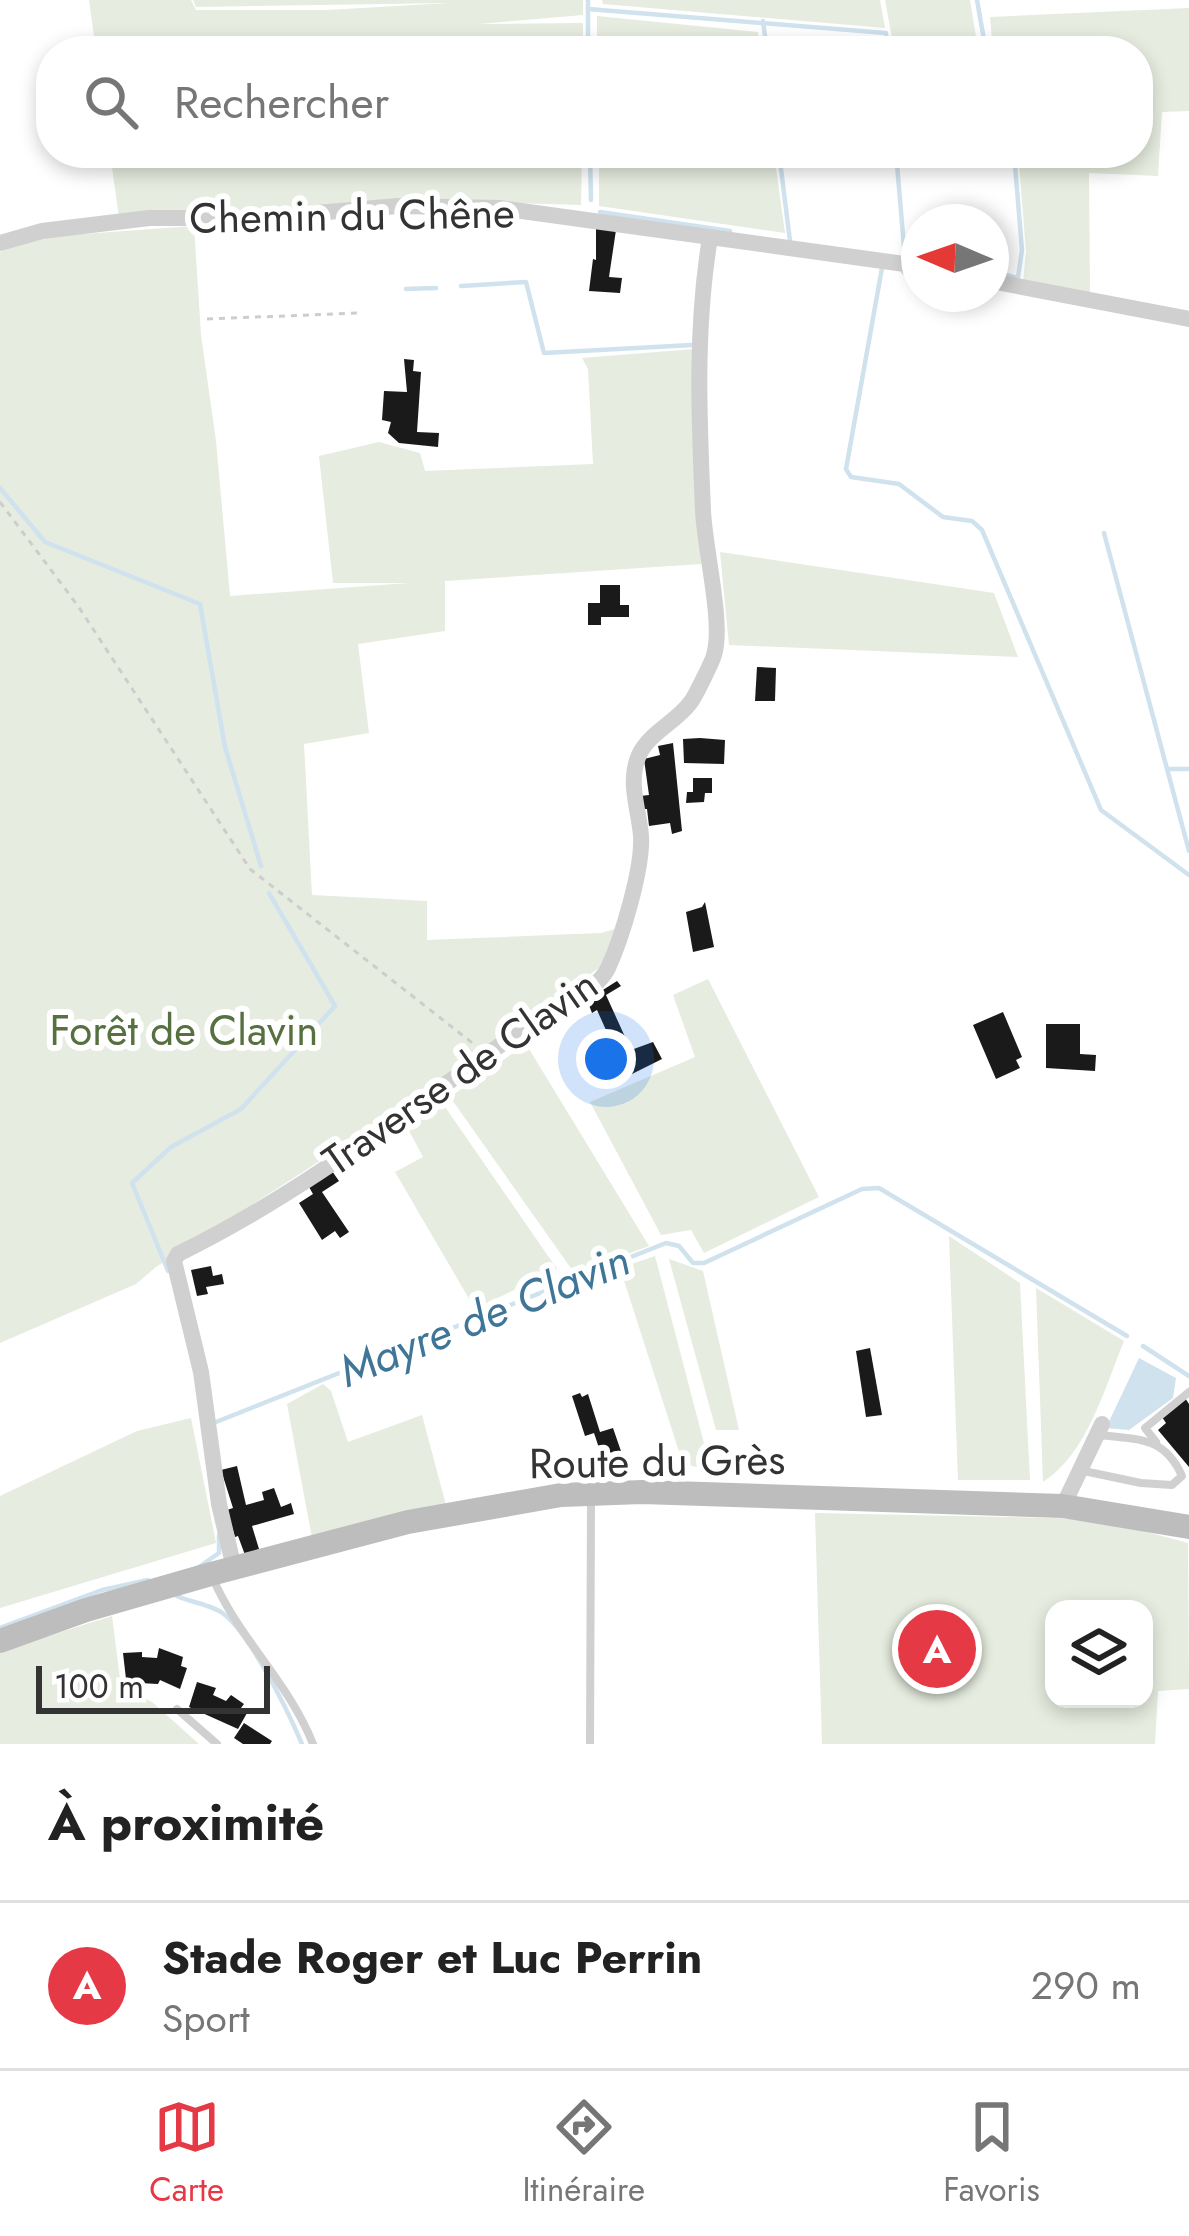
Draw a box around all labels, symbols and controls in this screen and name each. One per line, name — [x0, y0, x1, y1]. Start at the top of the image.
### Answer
search box — [36, 36, 1153, 168]
icon: search — [78, 69, 144, 135]
text: Rechercher — [174, 70, 389, 135]
street label: Chemin du Chêne — [189, 182, 515, 249]
north arrow — [901, 204, 1009, 312]
street label: Traverse de Clavin — [310, 955, 610, 1190]
park label: Forêt de Clavin — [50, 1000, 318, 1061]
your location — [576, 1029, 636, 1089]
water label: Mayre de Clavin — [329, 1228, 639, 1403]
street label: Route du Grès — [528, 1429, 786, 1494]
map controls — [1045, 1600, 1153, 1708]
button: layers — [1045, 1600, 1153, 1708]
pin: A — [898, 1604, 976, 1694]
scale bar — [36, 1660, 270, 1713]
text: 100 m — [54, 1663, 144, 1710]
text: À proximité — [48, 1785, 324, 1859]
text: Stade Roger et Luc Perrin — [162, 1925, 702, 1990]
text: A — [73, 1957, 101, 2014]
text: 290 m — [1031, 1957, 1141, 2014]
text: Sport — [162, 1990, 250, 2047]
tab: Carte — [149, 2094, 224, 2213]
tab: Itinéraire — [522, 2094, 645, 2213]
tab: Favoris — [943, 2094, 1040, 2213]

